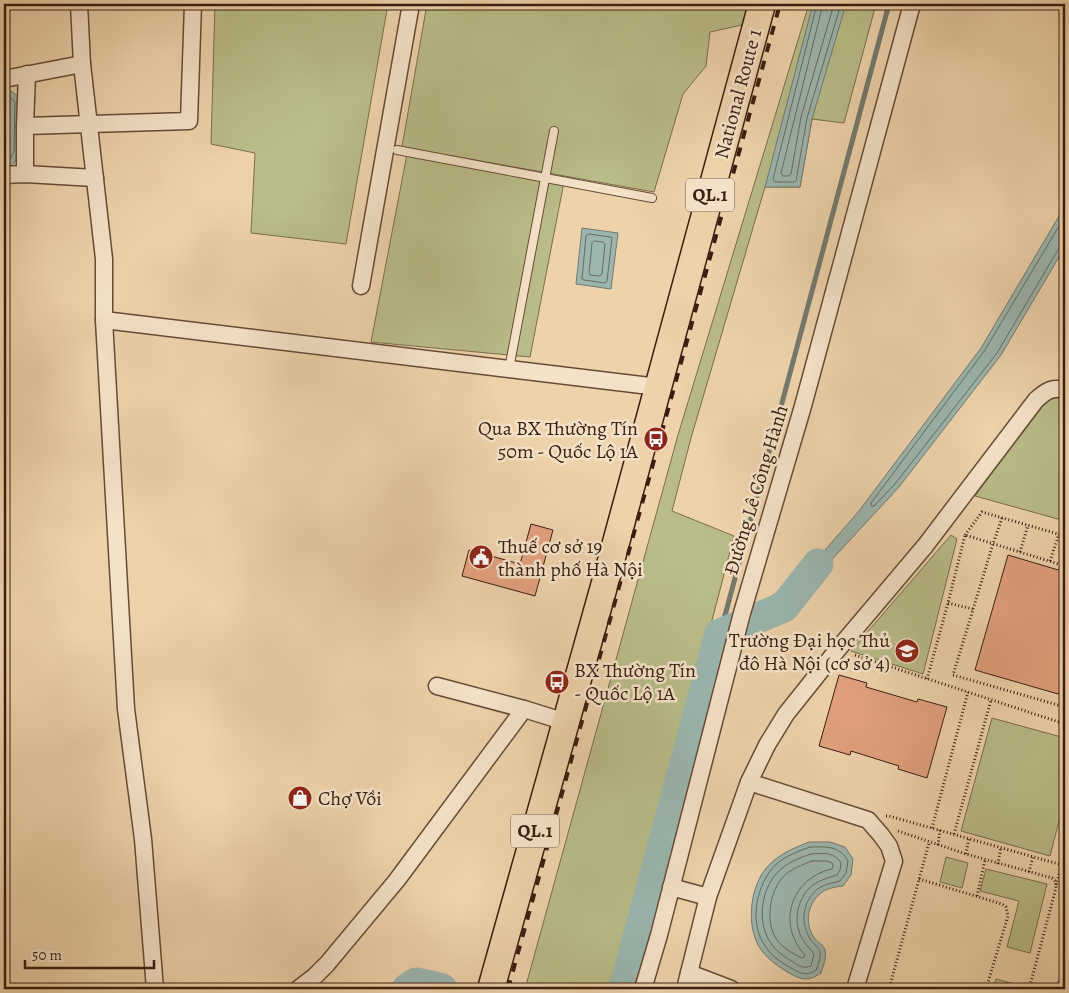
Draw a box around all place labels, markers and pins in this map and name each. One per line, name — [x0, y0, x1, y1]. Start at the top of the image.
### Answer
place label: Qua BX Thường Tín 50m - Quốc Lộ 1A — [478, 415, 638, 465]
bus stop icon: Qua BX Thường Tín 50m - Quốc Lộ 1A — [643, 426, 669, 452]
place label: Thuế cơ sở 19 thành phố Hà Nội — [498, 533, 643, 583]
public building icon: Thuế cơ sở 19 thành phố Hà Nội — [468, 544, 494, 570]
place label: Trường Đại học Thủ đô Hà Nội (cơ sở 4) — [729, 627, 890, 677]
school or university icon: Trường Đại học Thủ đô Hà Nội (cơ sở 4) — [894, 638, 920, 664]
place label: BX Thường Tín - Quốc Lộ 1A — [574, 657, 696, 707]
bus stop icon: BX Thường Tín - Quốc Lộ 1A — [544, 669, 570, 695]
shop icon: Chợ Vồi — [287, 785, 313, 811]
place label: Chợ Vồi — [318, 785, 382, 812]

